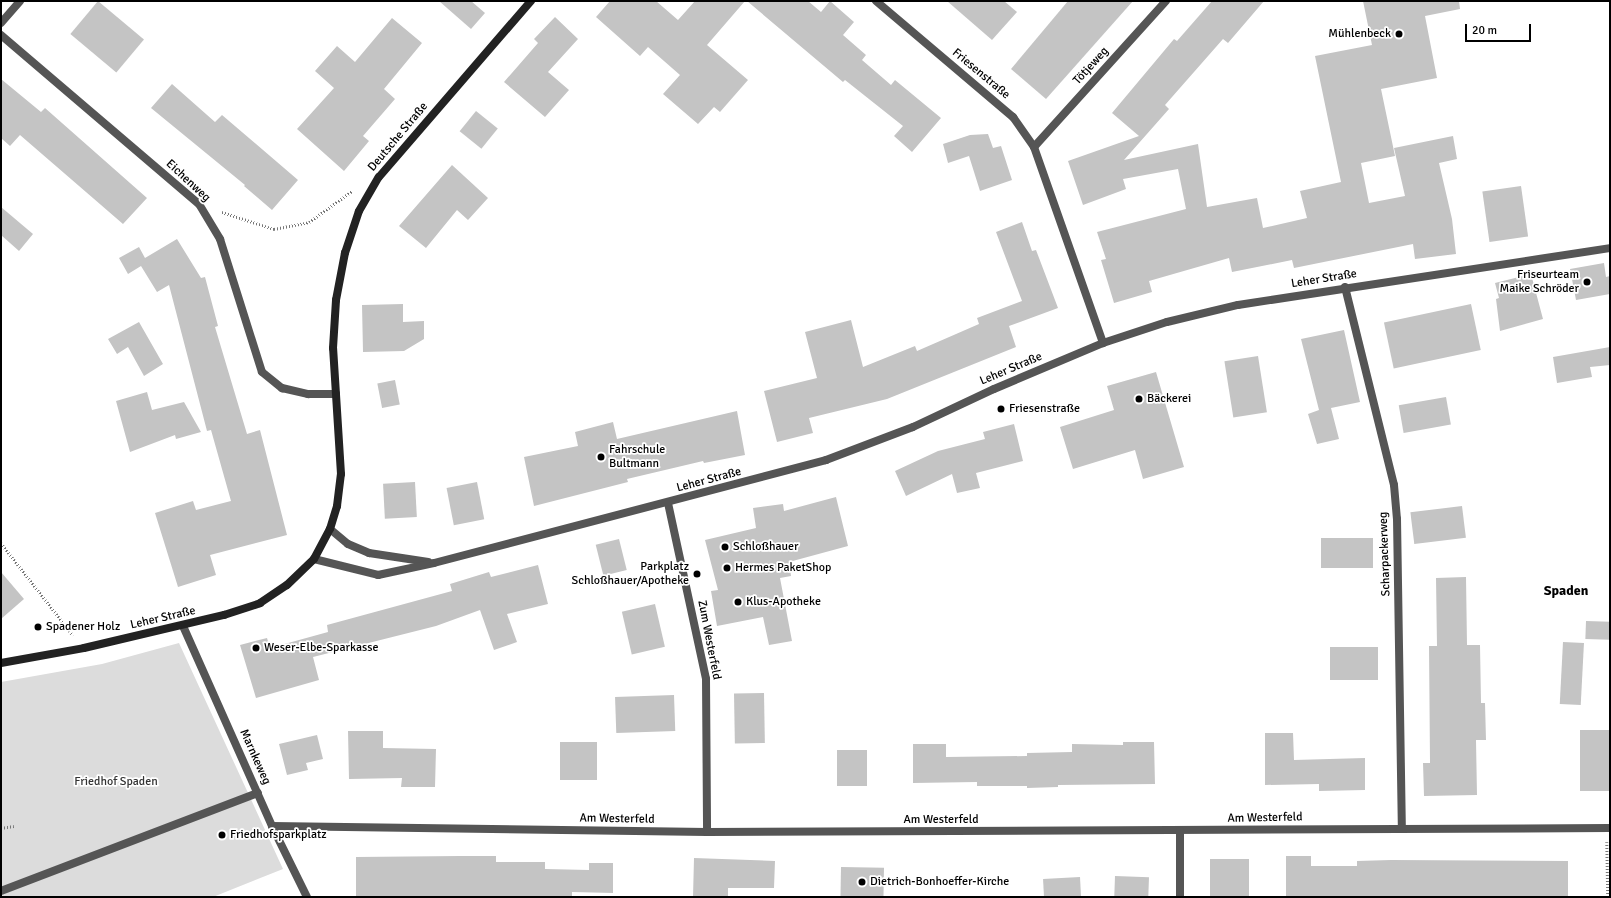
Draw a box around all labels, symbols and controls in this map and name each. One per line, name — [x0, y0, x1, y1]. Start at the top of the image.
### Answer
scale bar — [1467, 16, 1533, 42]
text: 20 m — [1472, 23, 1497, 38]
place label: Mühlenbeck — [1328, 27, 1391, 41]
marker: Mühlenbeck — [1394, 29, 1404, 39]
street label: Tötjeweg — [1070, 44, 1112, 88]
street label: Friesenstraße — [949, 46, 1013, 102]
street label: Deutsche Straße — [365, 100, 431, 174]
street label: Eichenweg — [163, 157, 213, 205]
street label: Leher Straße — [1290, 267, 1358, 291]
place label: Friseurteam Maike Schröder — [1499, 268, 1579, 296]
marker: Friseurteam Maike Schröder — [1582, 277, 1592, 287]
street label: Leher Straße — [978, 349, 1044, 389]
place label: Bäckerei — [1147, 392, 1191, 406]
marker: Bäckerei — [1134, 394, 1144, 404]
place label: Friesenstraße — [1009, 402, 1080, 416]
marker: Friesenstraße — [996, 404, 1006, 414]
place label: Fahrschule Bultmann — [609, 443, 665, 471]
marker: Fahrschule Bultmann — [596, 452, 606, 462]
street label: Leher Straße — [675, 464, 743, 496]
street label: Scharpackerweg — [1376, 511, 1394, 597]
place label: Schloßhauer — [733, 540, 799, 554]
marker: Schloßhauer — [720, 542, 730, 552]
place label: Parkplatz Schloßhauer/Apotheke — [572, 560, 689, 588]
place label: Hermes PaketShop — [735, 561, 831, 575]
marker: Hermes PaketShop — [722, 563, 732, 573]
marker: Parkplatz Schloßhauer/Apotheke — [692, 569, 702, 579]
district label: Spaden — [1544, 583, 1588, 599]
place label: Klus-Apotheke — [746, 595, 821, 609]
marker: Klus-Apotheke — [733, 597, 743, 607]
street label: Zum Westerfeld — [694, 599, 724, 681]
street label: Leher Straße — [129, 604, 197, 632]
place label: Spadener Holz — [46, 620, 120, 634]
marker: Spadener Holz — [33, 622, 43, 632]
place label: Weser-Elbe-Sparkasse — [264, 641, 379, 655]
marker: Weser-Elbe-Sparkasse — [251, 643, 261, 653]
street label: Marnkeweg — [236, 727, 274, 787]
park label: Friedhof Spaden — [74, 775, 158, 789]
street label: Am Westerfeld — [1227, 810, 1303, 826]
street label: Am Westerfeld — [579, 811, 655, 827]
street label: Am Westerfeld — [903, 813, 979, 827]
place label: Friedhofsparkplatz — [230, 828, 327, 842]
marker: Friedhofsparkplatz — [217, 830, 227, 840]
place label: Dietrich-Bonhoeffer-Kirche — [870, 875, 1009, 889]
marker: Dietrich-Bonhoeffer-Kirche — [857, 877, 867, 887]

